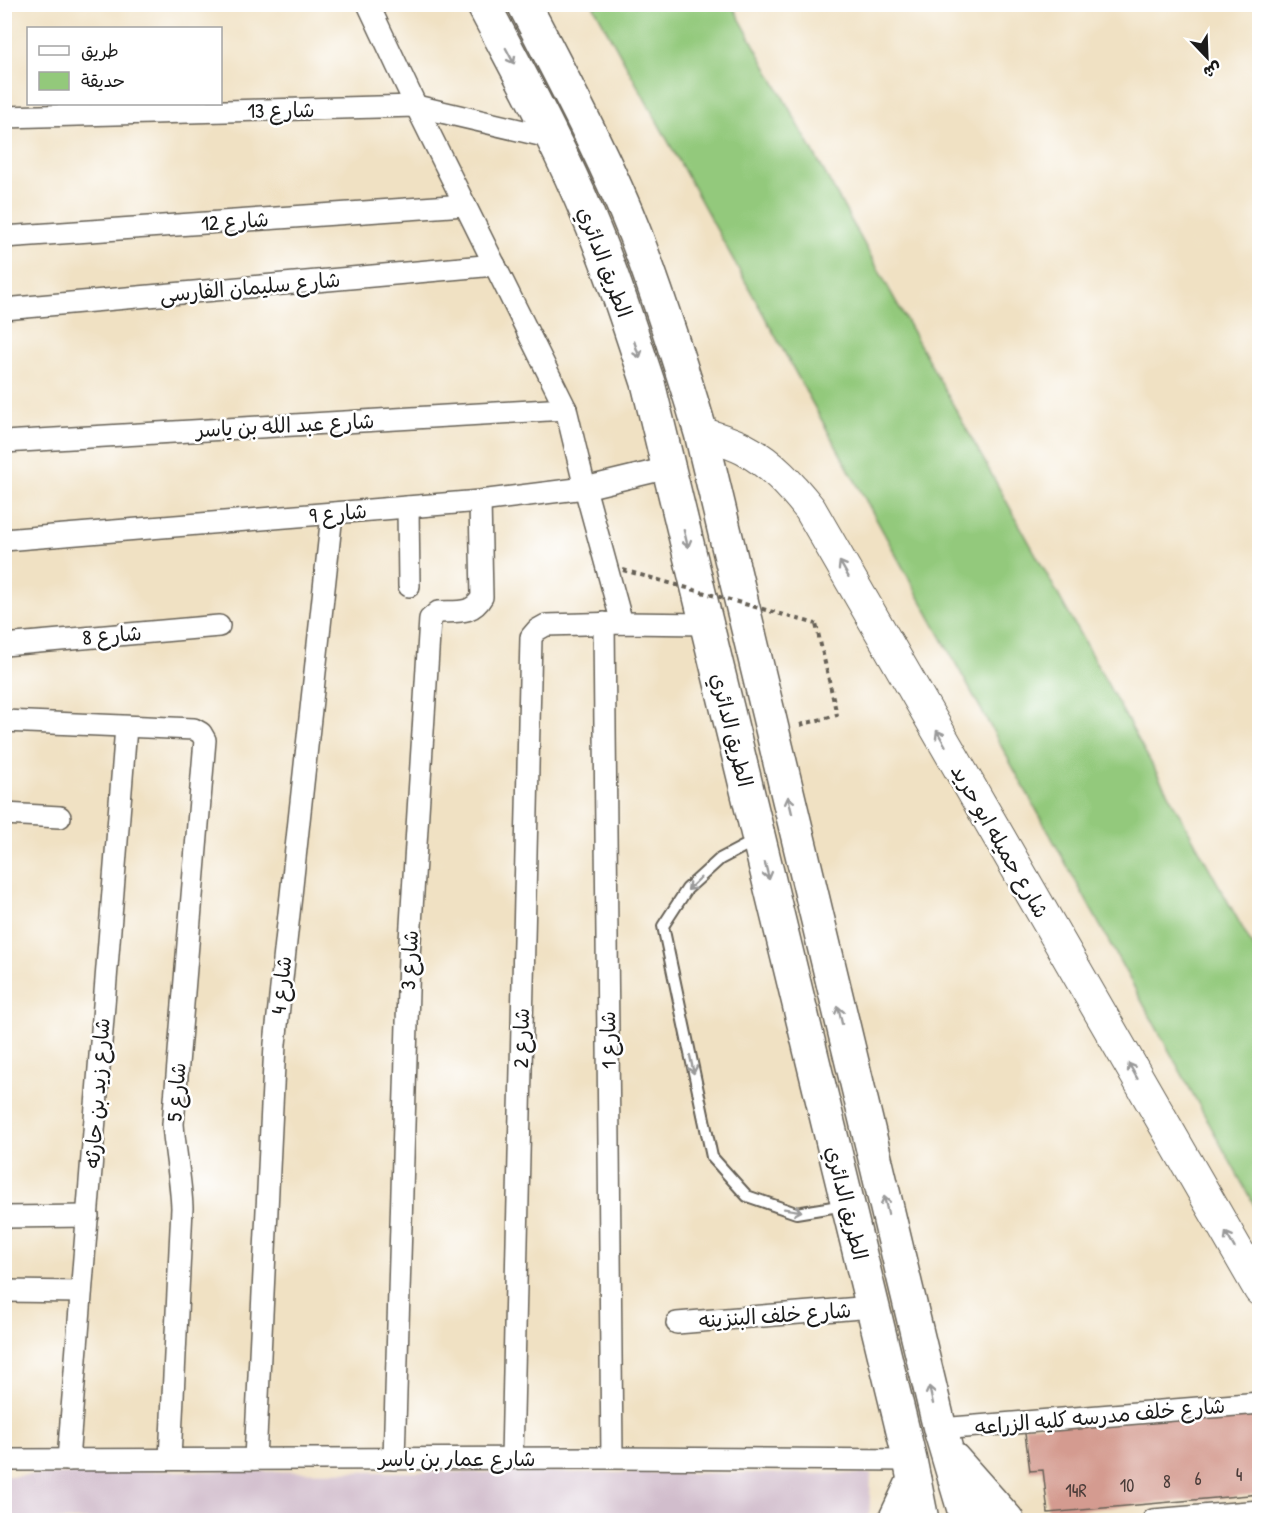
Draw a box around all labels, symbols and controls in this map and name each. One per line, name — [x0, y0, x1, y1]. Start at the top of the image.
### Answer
legend — [27, 27, 222, 105]
north arrow — [1177, 27, 1237, 87]
text: طريق — [81, 38, 119, 63]
one-way arrow — [505, 47, 516, 65]
text: ش — [1200, 57, 1225, 84]
text: حديقة — [81, 68, 125, 93]
street label: شارع 13 — [247, 95, 315, 126]
street label: الطريق الدائري — [570, 202, 639, 322]
street label: شارع 12 — [200, 204, 270, 239]
street label: شارع سليمان الفارسى — [158, 265, 342, 310]
one-way arrow — [632, 340, 643, 359]
street label: شارع عبد الله بن ياسر — [193, 406, 375, 445]
street label: شارع 9 — [308, 496, 368, 531]
one-way arrow — [680, 529, 692, 548]
one-way arrow — [838, 561, 850, 578]
street label: شارع 8 — [81, 618, 143, 653]
street label: الطريق الدائري — [703, 670, 760, 790]
one-way arrow — [935, 730, 947, 747]
street label: شارع جميله ابو حريد — [943, 759, 1056, 924]
one-way arrow — [784, 796, 796, 815]
one-way arrow — [761, 862, 773, 881]
one-way arrow — [686, 876, 701, 891]
street label: شارع 3 — [393, 929, 426, 991]
street label: شارع 4 — [264, 955, 299, 1016]
one-way arrow — [834, 1006, 846, 1025]
street label: شارع 2 — [506, 1008, 537, 1068]
street label: شارع 1 — [593, 1011, 624, 1069]
street label: شارع زيد بن حارثه — [77, 1017, 118, 1169]
one-way arrow — [687, 1056, 699, 1075]
street label: شارع 5 — [159, 1061, 194, 1123]
one-way arrow — [1127, 1063, 1139, 1080]
street label: الطريق الدائري — [818, 1143, 875, 1263]
one-way arrow — [879, 1196, 891, 1215]
one-way arrow — [783, 1205, 803, 1216]
one-way arrow — [1224, 1232, 1236, 1249]
street label: شارع خلف البنزينه — [698, 1295, 852, 1336]
one-way arrow — [925, 1385, 937, 1404]
street label: شارع خلف مدرسه كليه الزراعه — [974, 1391, 1226, 1442]
street label: شارع عمار بن ياسر — [377, 1444, 535, 1474]
house number: 4 — [1236, 1462, 1243, 1487]
house number: 6 — [1194, 1466, 1202, 1491]
house number: 8 — [1163, 1469, 1171, 1494]
house number: 10 — [1120, 1473, 1134, 1498]
house number: 14R — [1065, 1478, 1087, 1503]

